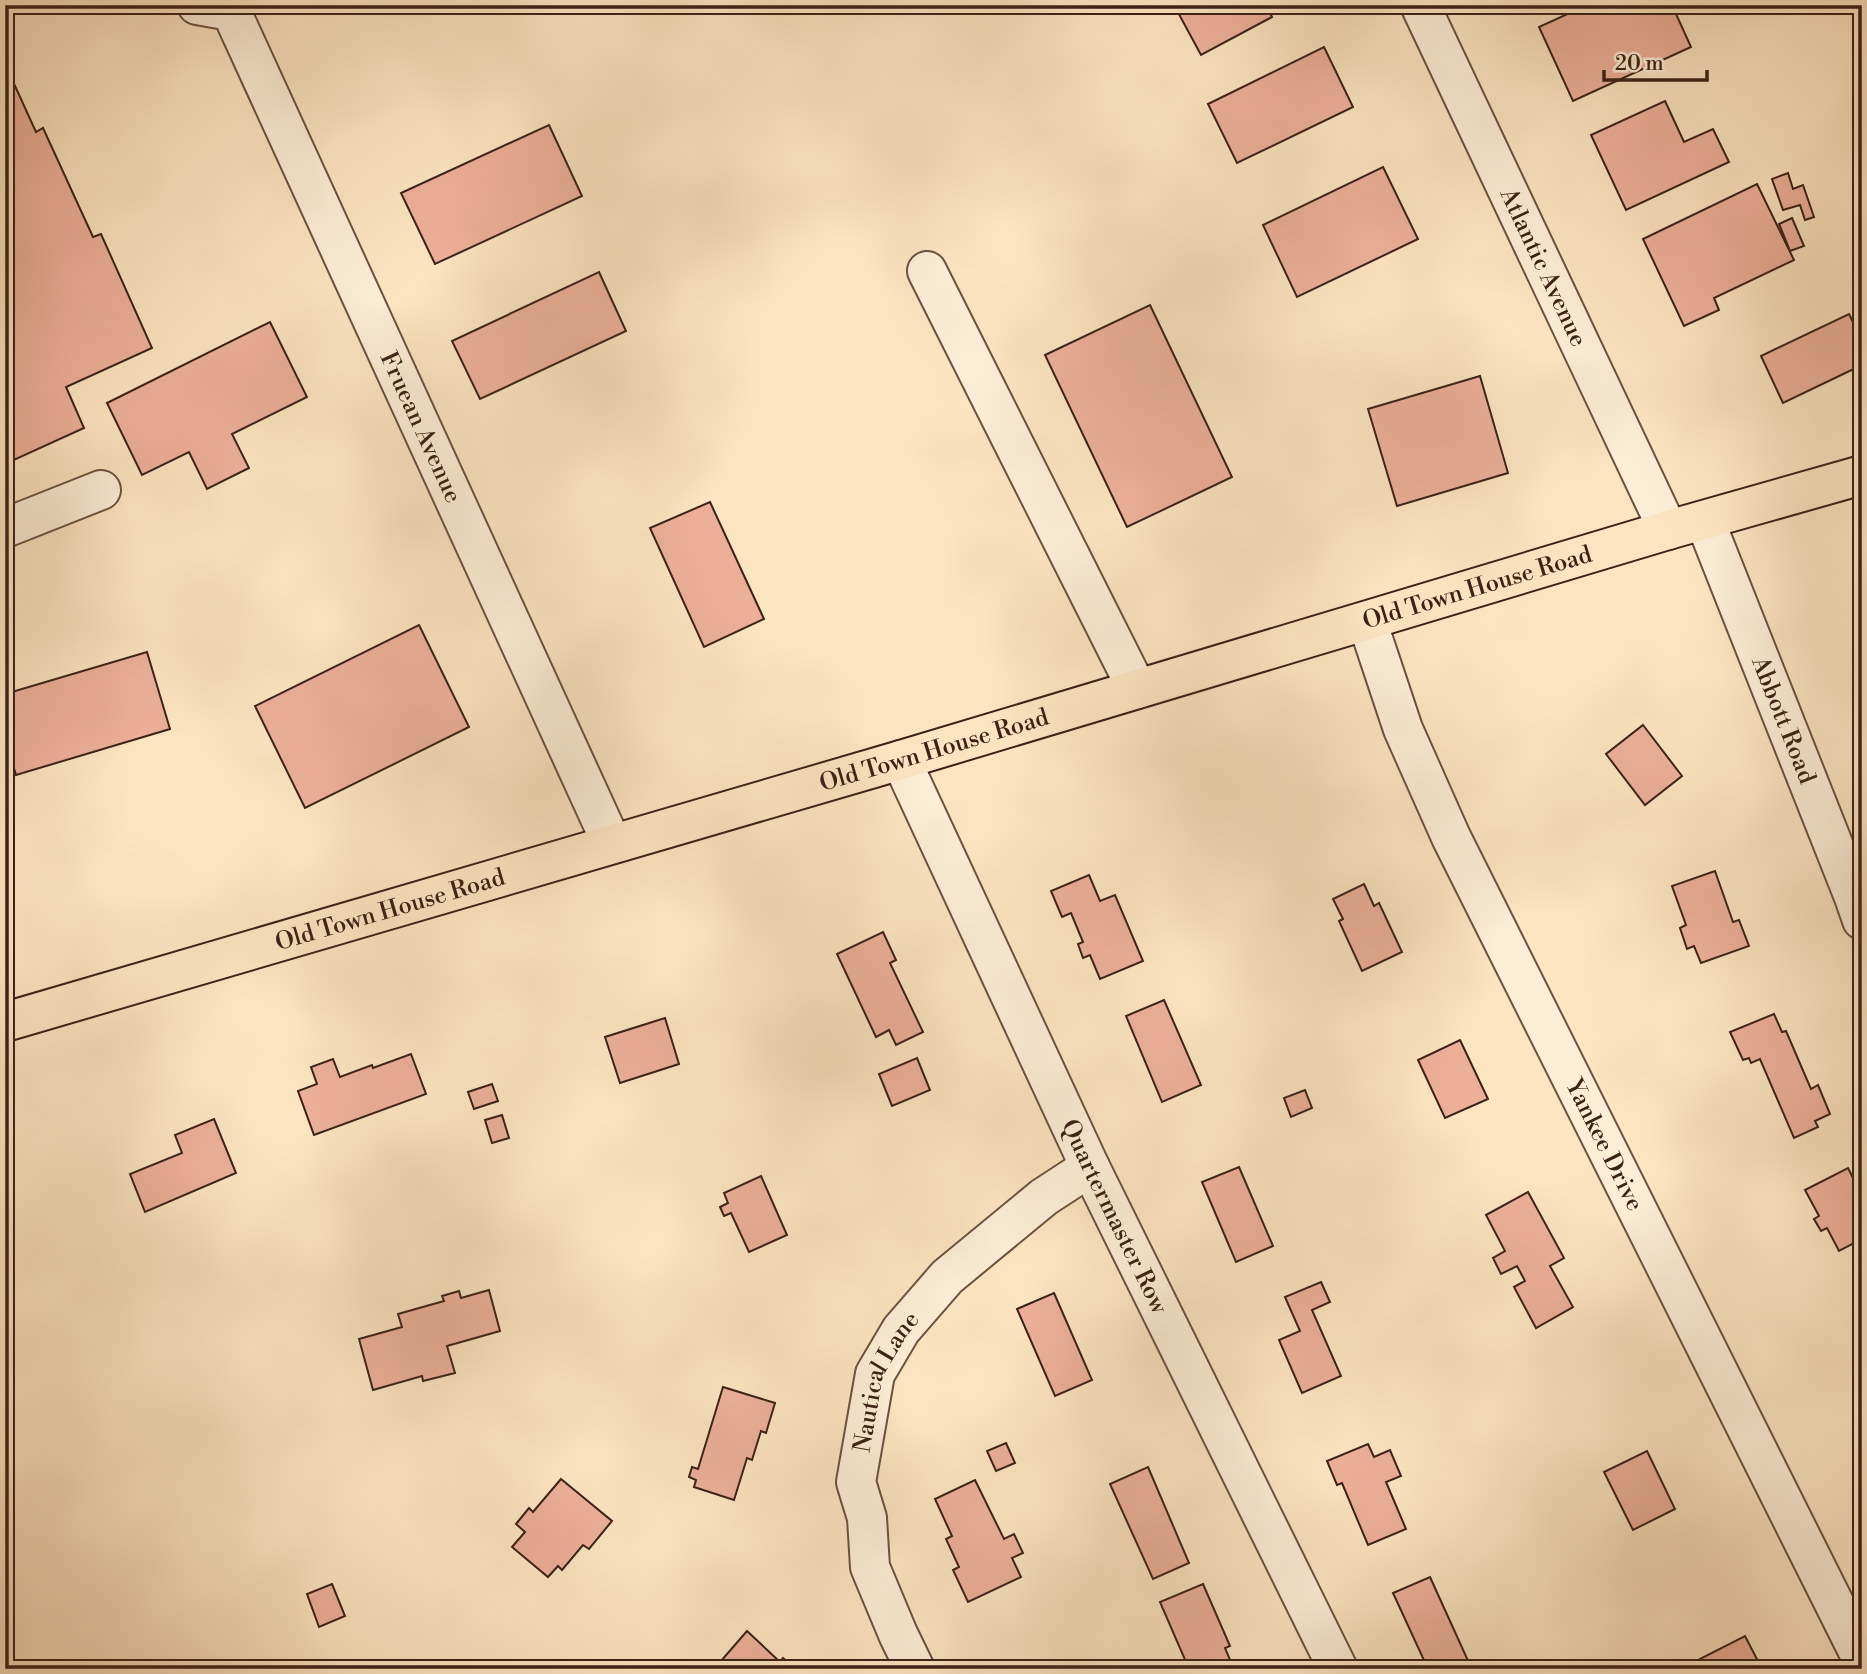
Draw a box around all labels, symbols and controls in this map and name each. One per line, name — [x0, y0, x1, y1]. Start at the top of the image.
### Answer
scale bar — [1604, 38, 1708, 82]
text: 20 m — [1615, 51, 1664, 77]
street label: Atlantic Avenue — [1492, 183, 1593, 352]
street label: Fruean Avenue — [373, 347, 468, 508]
street label: Old Town House Road — [1359, 540, 1596, 637]
street label: Abbott Road — [1744, 651, 1822, 789]
street label: Old Town House Road — [816, 702, 1053, 799]
street label: Old Town House Road — [272, 863, 509, 958]
street label: Yankee Drive — [1557, 1072, 1649, 1216]
street label: Quartermaster Row — [1054, 1115, 1175, 1320]
street label: Nautical Lane — [847, 1306, 926, 1455]

